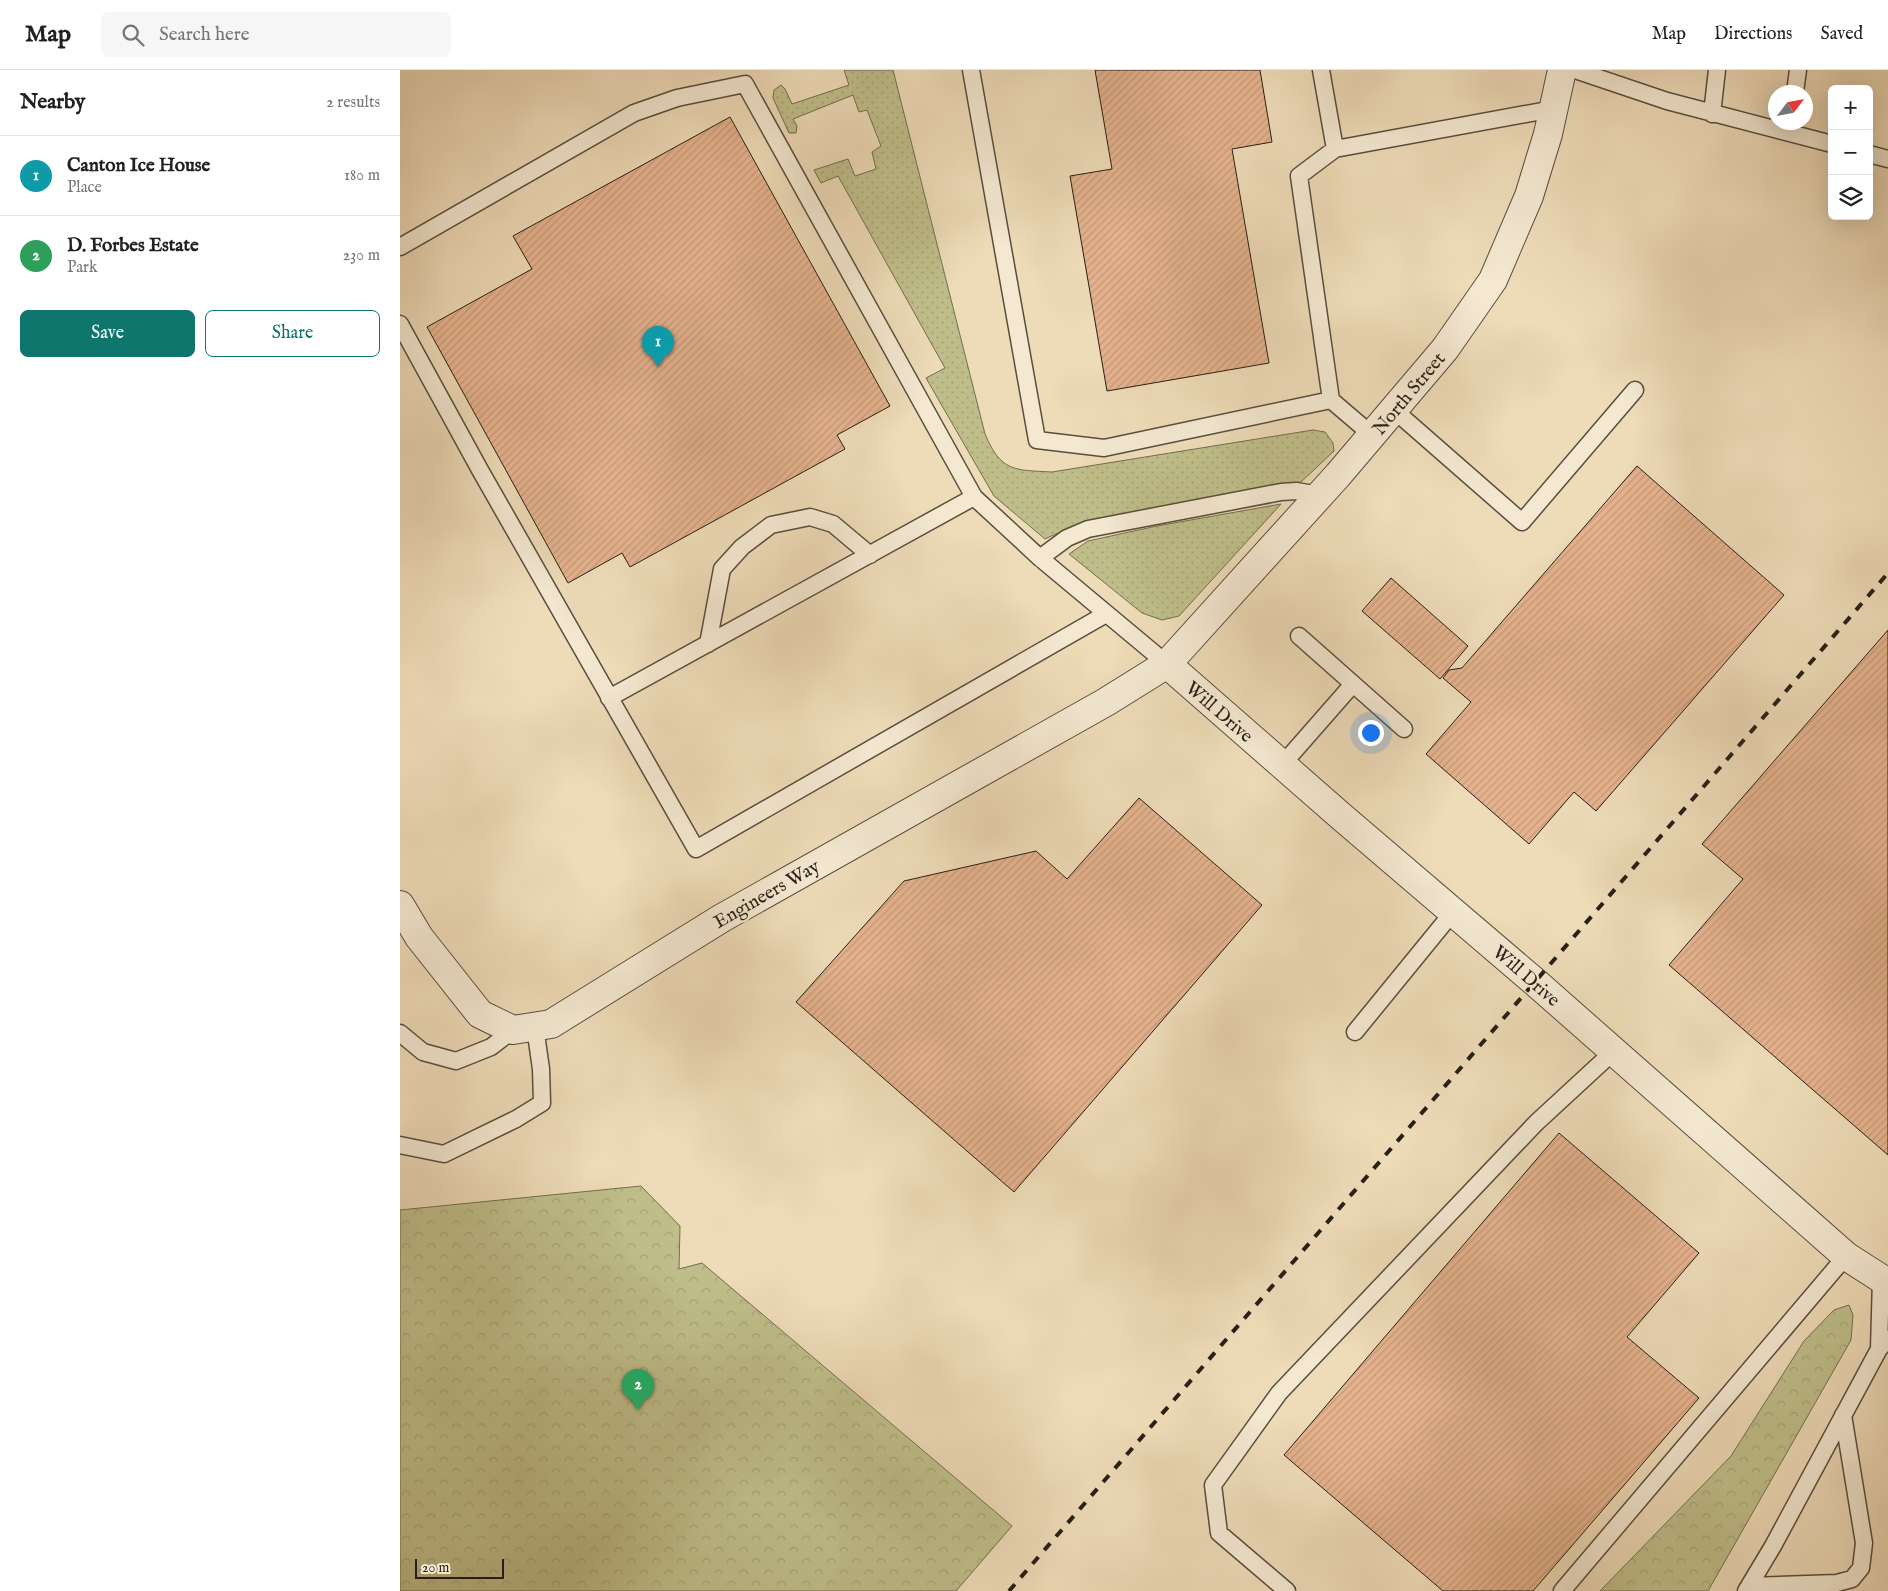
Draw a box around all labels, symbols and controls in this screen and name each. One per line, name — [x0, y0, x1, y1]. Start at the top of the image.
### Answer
search box — [101, 12, 451, 57]
text: Map — [25, 19, 71, 50]
icon: search — [119, 21, 147, 49]
text: Search here — [159, 23, 250, 47]
text: Map — [1652, 23, 1686, 46]
text: Directions — [1714, 23, 1792, 46]
text: Saved — [1820, 23, 1863, 46]
north arrow — [1768, 85, 1813, 130]
map controls — [1828, 85, 1873, 220]
button: + — [1828, 85, 1873, 130]
text: Nearby — [20, 89, 85, 116]
text: 2 results — [326, 93, 380, 113]
button: − — [1828, 130, 1873, 175]
text: Canton Ice House — [67, 154, 210, 178]
text: 1 — [33, 166, 39, 186]
text: 180 m — [344, 166, 380, 186]
button: layers — [1828, 175, 1873, 220]
text: Place — [67, 178, 102, 198]
text: D. Forbes Estate — [67, 234, 199, 258]
text: 2 — [32, 246, 40, 266]
text: 230 m — [343, 246, 380, 266]
text: Park — [67, 258, 97, 278]
button: Save — [20, 310, 195, 357]
button: Share — [205, 310, 380, 357]
pin: 1 — [642, 326, 674, 367]
street label: North Street — [1368, 348, 1452, 441]
street label: Will Drive — [1180, 677, 1258, 749]
your location — [1358, 720, 1384, 746]
street label: Engineers Way — [710, 854, 825, 935]
street label: Will Drive — [1487, 941, 1565, 1013]
pin: 2 — [622, 1369, 654, 1410]
scale bar — [415, 1556, 504, 1579]
text: 20 m — [422, 1559, 449, 1577]

